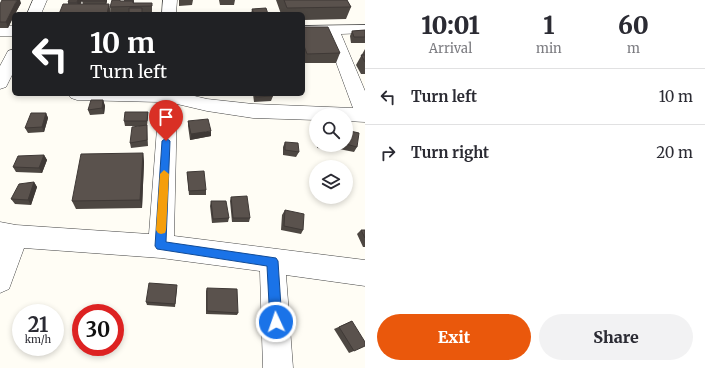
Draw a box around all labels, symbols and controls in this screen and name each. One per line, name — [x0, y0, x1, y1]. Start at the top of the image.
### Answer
text: 10:01 — [421, 10, 480, 41]
text: 1 — [543, 10, 554, 41]
text: 60 — [618, 10, 649, 41]
text: 10 m — [90, 25, 155, 61]
icon: left — [24, 28, 76, 80]
text: Arrival — [429, 40, 472, 57]
text: min — [536, 40, 562, 57]
text: m — [627, 40, 640, 57]
text: Turn left — [90, 60, 167, 83]
icon: left — [377, 86, 399, 108]
text: Turn left — [411, 87, 477, 106]
text: 10 m — [659, 87, 693, 106]
pin — [149, 100, 183, 141]
icon: arrive — [155, 106, 177, 128]
map controls — [309, 108, 353, 204]
button: search — [309, 108, 353, 152]
icon: right — [377, 142, 399, 164]
text: Turn right — [411, 143, 489, 162]
text: 20 m — [656, 143, 693, 162]
button: layers — [309, 160, 353, 204]
position arrow — [255, 301, 297, 343]
speed limit sign: 30 — [72, 304, 124, 356]
text: 21 — [28, 312, 48, 337]
button: Exit — [377, 314, 531, 360]
button: Share — [539, 314, 693, 360]
text: km/h — [25, 333, 51, 346]

